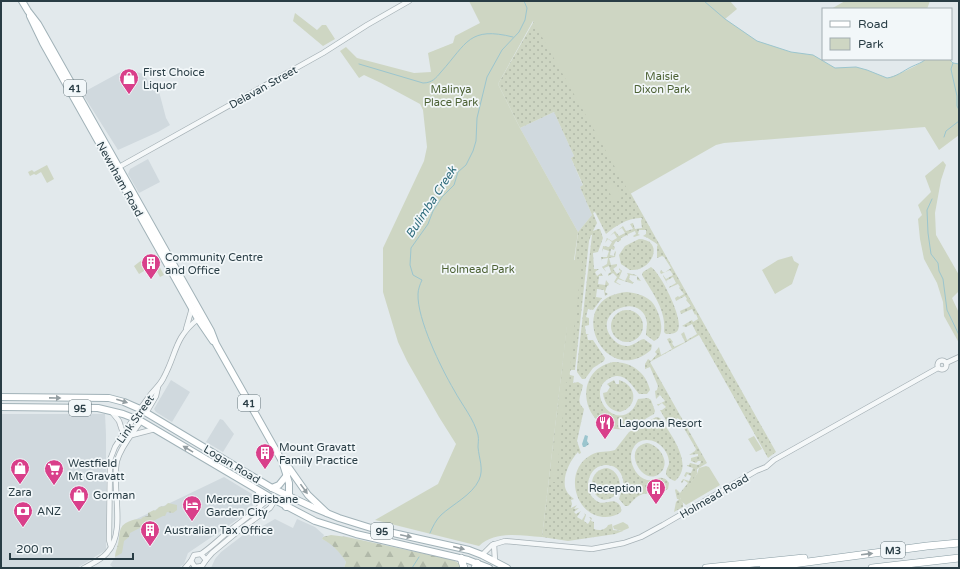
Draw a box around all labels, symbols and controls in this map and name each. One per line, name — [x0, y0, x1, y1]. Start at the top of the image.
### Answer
legend — [822, 8, 952, 60]
text: Road — [858, 17, 888, 31]
text: Park — [858, 37, 884, 51]
street label: Delavan Street — [227, 63, 300, 112]
place label: First Choice Liquor — [143, 66, 205, 92]
shop icon: First Choice Liquor — [118, 67, 140, 95]
park label: Maisie Dixon Park — [634, 70, 690, 96]
road number: 41 — [64, 80, 86, 96]
park label: Malinya Place Park — [424, 83, 478, 109]
street label: Newnham Road — [94, 139, 146, 219]
water label: Bulimba Creek — [403, 162, 460, 241]
place label: Community Centre and Office — [165, 251, 263, 277]
building icon: Community Centre and Office — [140, 252, 162, 280]
park label: Holmead Park — [441, 263, 515, 276]
street label: Link Street — [114, 393, 157, 446]
one-way arrow — [49, 395, 62, 401]
road number: 41 — [238, 395, 260, 411]
one-way arrow — [116, 398, 128, 404]
road number: 95 — [69, 400, 91, 416]
restaurant icon: Lagoona Resort — [594, 412, 616, 440]
place label: Lagoona Resort — [619, 417, 702, 430]
place label: Mount Gravatt Family Practice — [279, 441, 358, 467]
building icon: Mount Gravatt Family Practice — [254, 442, 276, 470]
street label: Logan Road — [201, 443, 262, 486]
one-way arrow — [182, 445, 194, 452]
shop icon: Zara — [9, 457, 31, 485]
place label: Westfield Mt Gravatt — [68, 457, 124, 483]
supermarket icon: Westfield Mt Gravatt — [43, 458, 65, 486]
street label: Holmead Road — [677, 471, 751, 521]
building icon: Reception — [645, 477, 667, 505]
place label: Reception — [589, 482, 642, 495]
shop icon: Gorman — [68, 484, 90, 512]
one-way arrow — [300, 484, 308, 494]
place label: Zara — [8, 486, 32, 499]
place label: Gorman — [93, 489, 135, 502]
place label: Mercure Brisbane Garden City — [206, 493, 298, 519]
hotel icon: Mercure Brisbane Garden City — [181, 494, 203, 522]
bank icon: ANZ — [12, 500, 34, 528]
place label: ANZ — [37, 505, 61, 518]
building icon: Australian Tax Office — [139, 519, 161, 547]
road number: 95 — [371, 523, 393, 539]
place label: Australian Tax Office — [164, 524, 273, 537]
one-way arrow — [400, 534, 413, 540]
scale bar — [10, 535, 133, 561]
text: 200 m — [16, 542, 53, 556]
road number: M3 — [881, 542, 905, 558]
one-way arrow — [454, 545, 466, 551]
one-way arrow — [861, 551, 873, 557]

